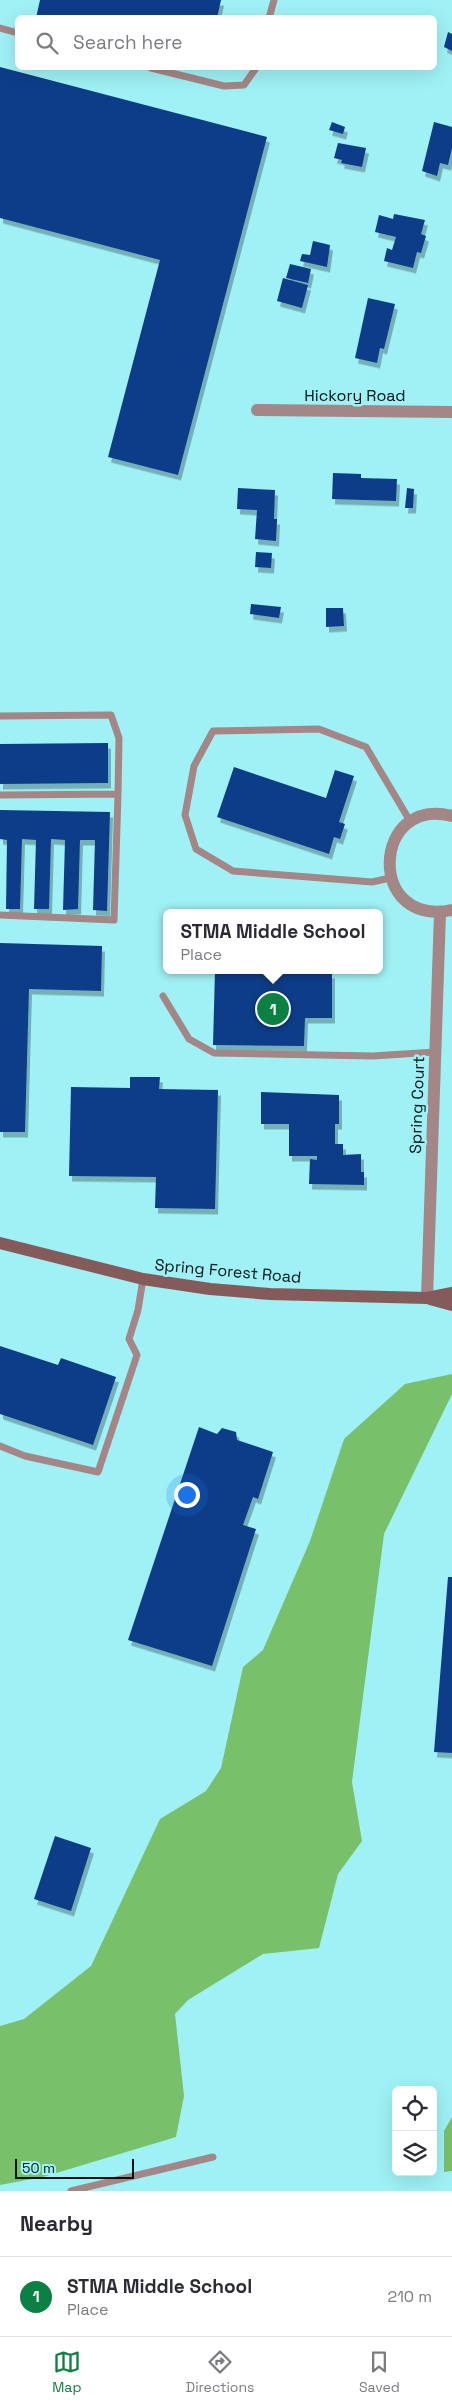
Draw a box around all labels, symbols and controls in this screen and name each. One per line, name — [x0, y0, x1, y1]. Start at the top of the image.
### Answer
search box — [15, 15, 437, 70]
icon: search — [33, 29, 61, 57]
text: Search here — [73, 30, 183, 55]
street label: Hickory Road — [304, 385, 406, 406]
popup — [163, 909, 383, 974]
text: STMA Middle School — [180, 919, 366, 944]
text: Place — [180, 944, 222, 965]
pin: 1 — [257, 990, 289, 1028]
street label: Spring Court — [405, 1056, 429, 1154]
street label: Spring Forest Road — [154, 1254, 302, 1288]
your location — [174, 1482, 200, 1508]
map controls — [392, 2086, 437, 2176]
button: locate — [392, 2086, 437, 2131]
button: layers — [392, 2131, 437, 2176]
scale bar — [15, 2156, 134, 2179]
text: 50 m — [22, 2159, 55, 2177]
text: Nearby — [20, 2210, 93, 2237]
text: STMA Middle School — [67, 2274, 252, 2299]
text: 1 — [32, 2286, 40, 2307]
text: 210 m — [388, 2286, 432, 2307]
text: Place — [67, 2299, 109, 2320]
tab: Map — [52, 2348, 81, 2396]
tab: Directions — [186, 2348, 254, 2396]
tab: Saved — [359, 2348, 400, 2396]

